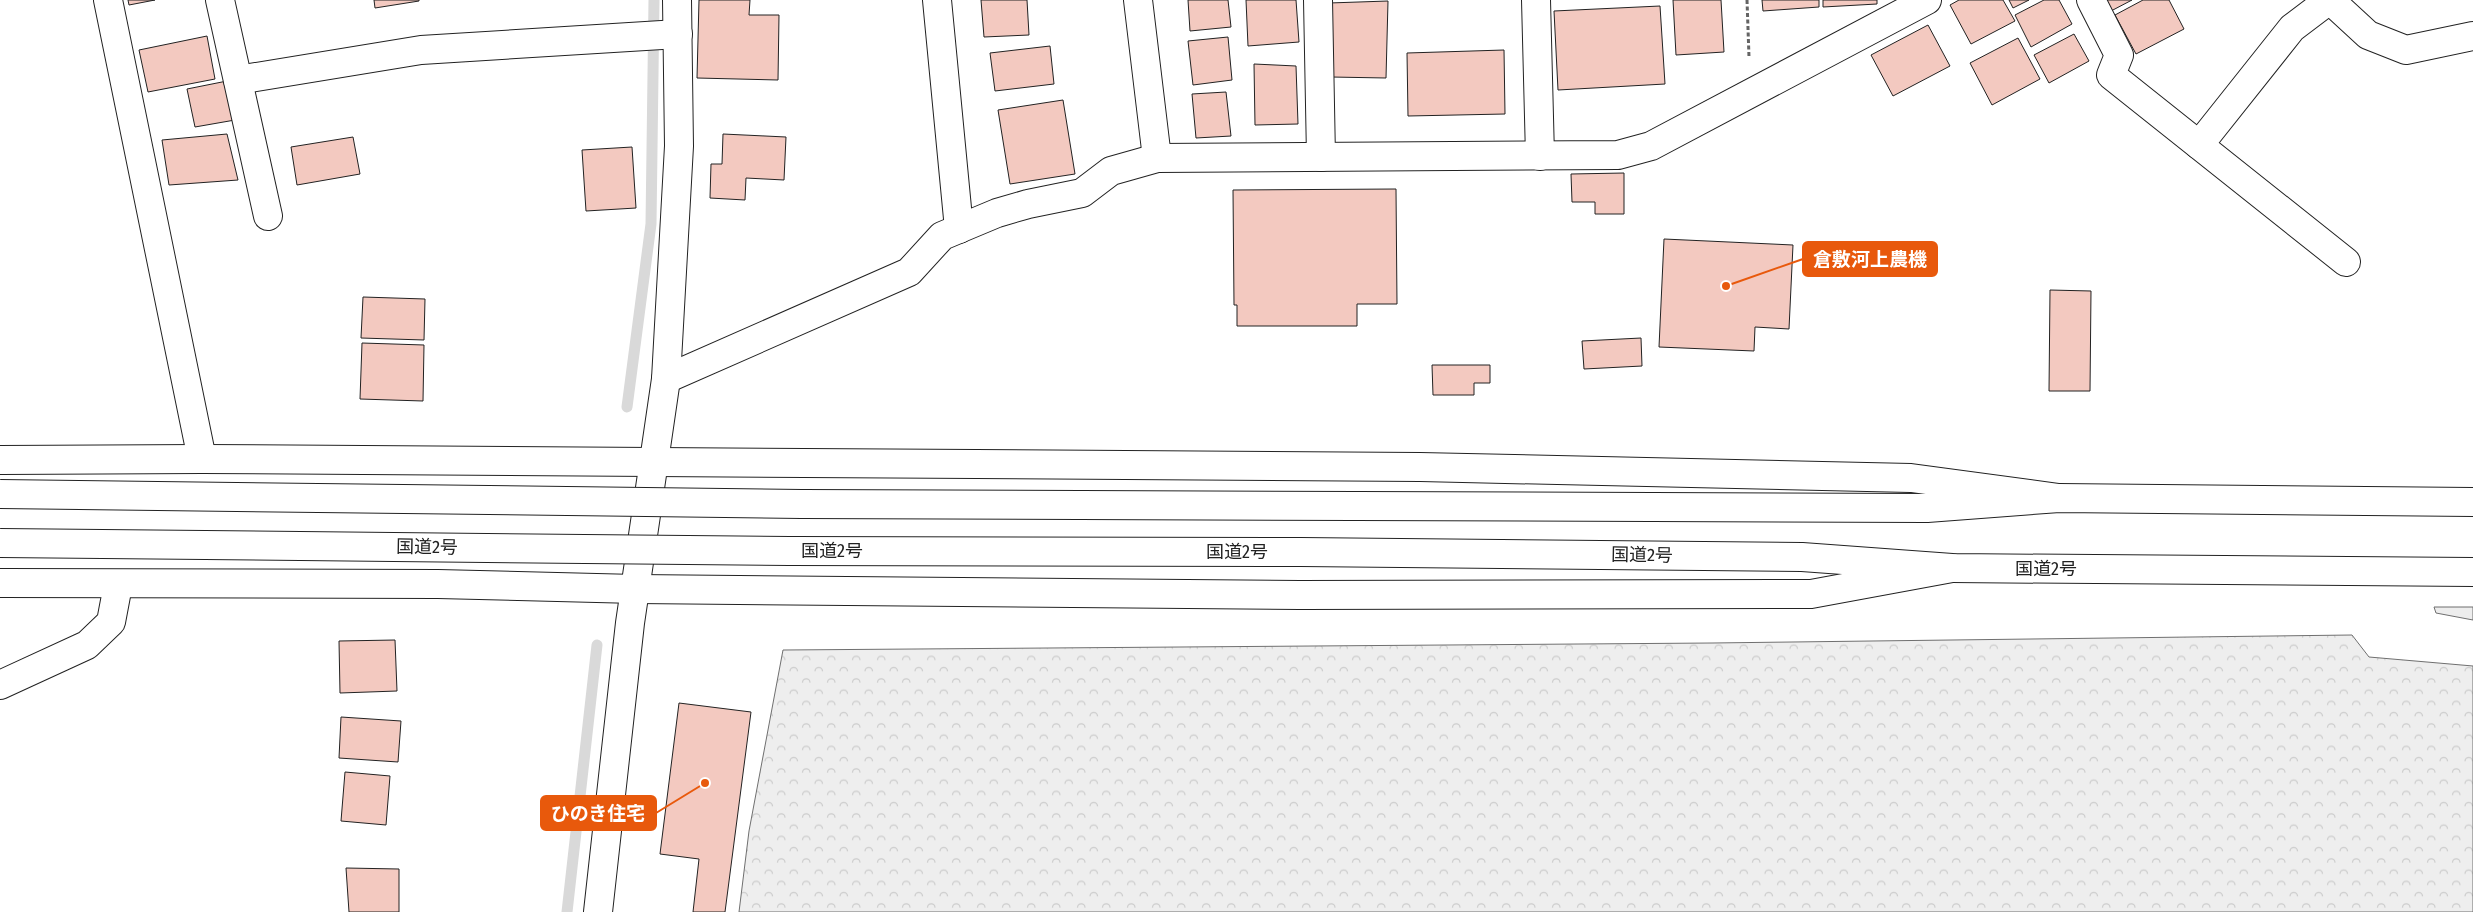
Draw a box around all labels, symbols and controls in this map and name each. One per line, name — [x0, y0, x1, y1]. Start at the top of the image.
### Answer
callout: 倉敷河上農機 — [1803, 242, 1937, 276]
text: 倉敷河上農機 — [1813, 248, 1927, 271]
street label: 国道2号 — [396, 535, 458, 559]
street label: 国道2号 — [801, 540, 863, 562]
street label: 国道2号 — [1206, 541, 1268, 563]
street label: 国道2号 — [1611, 543, 1673, 567]
street label: 国道2号 — [2015, 558, 2077, 580]
callout: ひのき住宅 — [541, 796, 656, 830]
text: ひのき住宅 — [551, 802, 645, 825]

